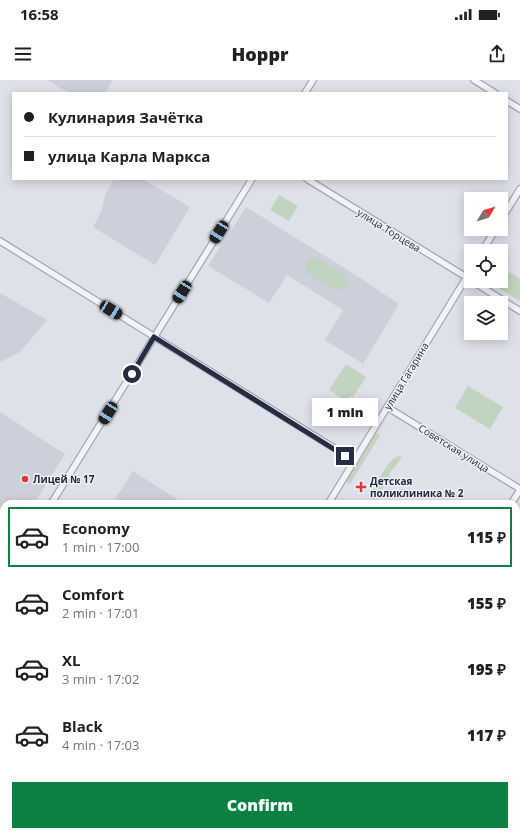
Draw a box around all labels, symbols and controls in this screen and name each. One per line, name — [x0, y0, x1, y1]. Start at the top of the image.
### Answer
text: 16:58 — [20, 4, 59, 24]
text: Hoppr — [232, 42, 288, 66]
icon: menu — [12, 43, 34, 65]
icon: share — [486, 43, 508, 65]
text: Кулинария Зачётка — [48, 107, 203, 127]
text: улица Карла Маркса — [48, 146, 210, 166]
north arrow — [464, 192, 508, 236]
map controls — [464, 192, 508, 340]
street label: улица Торцева — [355, 205, 423, 255]
car — [208, 219, 230, 245]
button: locate — [464, 244, 508, 288]
car — [171, 279, 193, 305]
button: layers — [464, 296, 508, 340]
car — [98, 299, 124, 321]
street label: улица Гагарина — [380, 340, 432, 412]
route start — [123, 365, 141, 383]
callout: 1 min — [312, 398, 378, 426]
car — [97, 400, 119, 426]
text: 1 min — [327, 403, 363, 421]
street label: Советская улица — [416, 421, 492, 475]
route end — [336, 447, 354, 465]
place label: Лицей № 17 — [33, 472, 95, 486]
marker: Лицей № 17 — [20, 474, 30, 484]
place label: Детская поликлиника № 2 — [370, 474, 464, 500]
marker: Детская поликлиника № 2 — [355, 481, 367, 493]
text: Economy — [62, 518, 130, 538]
icon: car — [14, 519, 50, 555]
text: 115 ₽ — [467, 527, 506, 547]
text: 1 min · 17:00 — [62, 538, 139, 556]
text: Comfort — [62, 584, 124, 604]
icon: car — [14, 585, 50, 621]
text: 155 ₽ — [467, 593, 506, 613]
text: 2 min · 17:01 — [62, 604, 139, 622]
text: XL — [62, 650, 80, 670]
icon: car — [14, 651, 50, 687]
text: 195 ₽ — [467, 659, 506, 679]
text: 3 min · 17:02 — [62, 670, 139, 688]
text: Black — [62, 716, 103, 736]
icon: car — [14, 717, 50, 753]
text: 117 ₽ — [467, 725, 506, 745]
text: 4 min · 17:03 — [62, 736, 139, 754]
button: Confirm — [12, 782, 508, 828]

